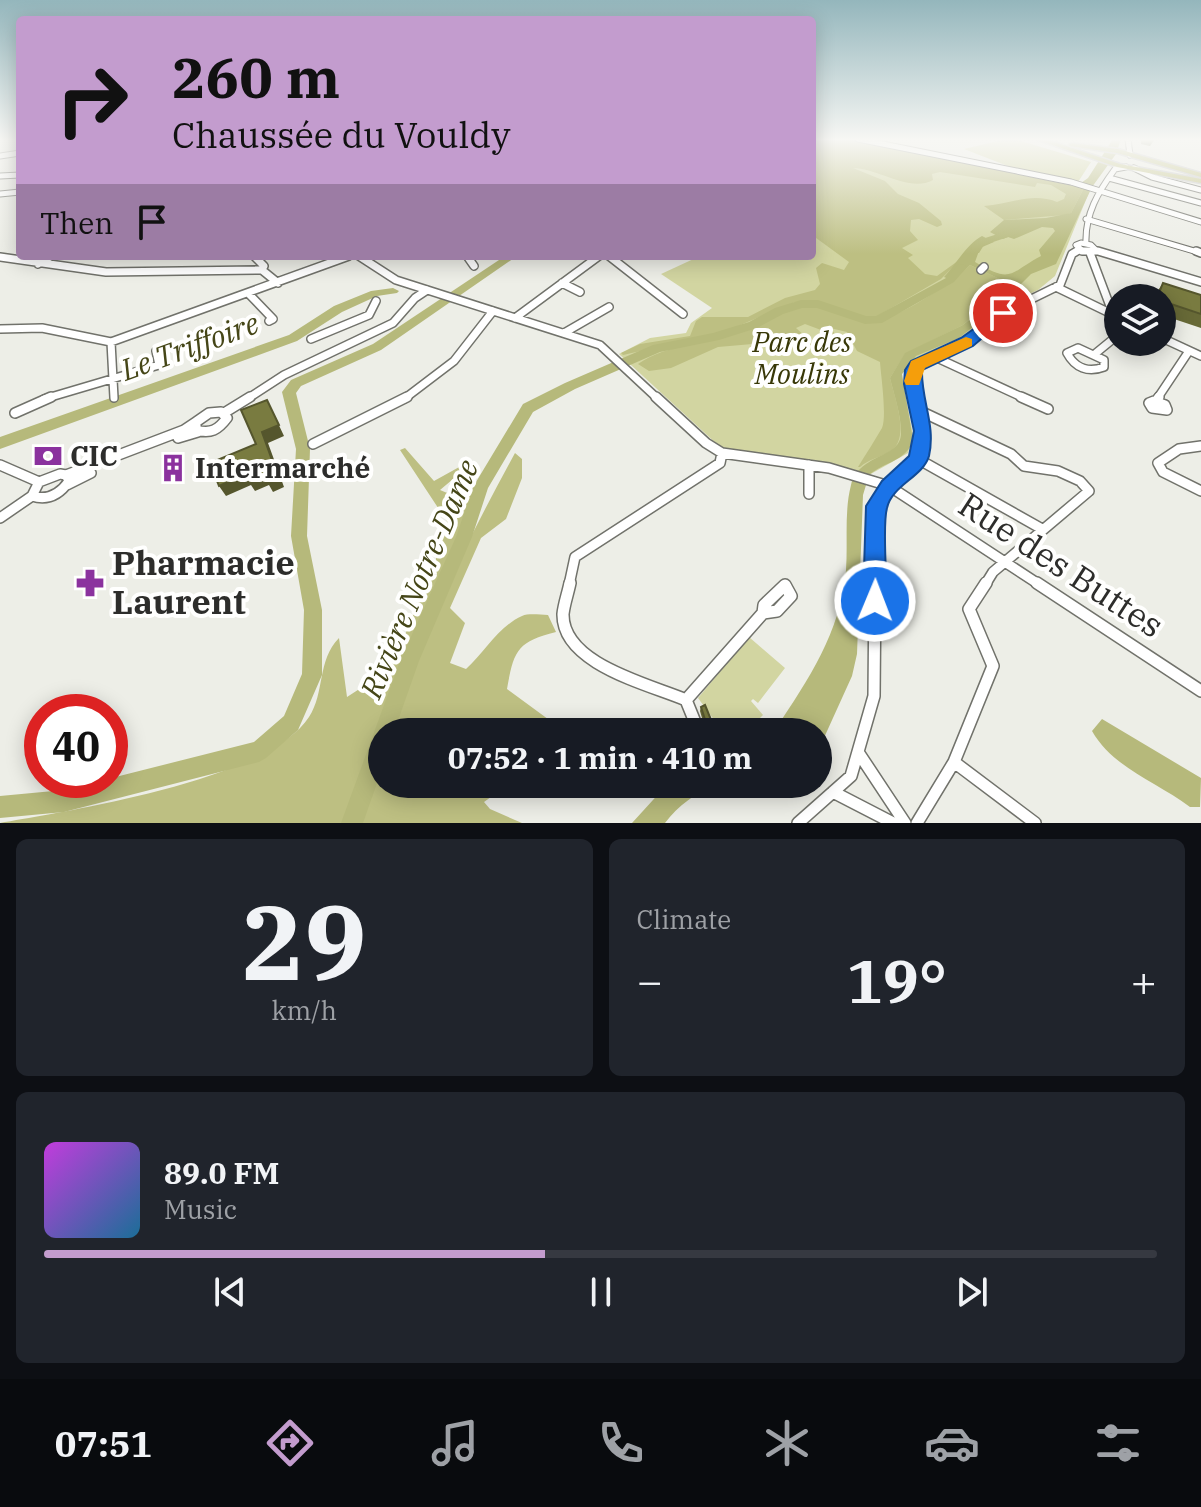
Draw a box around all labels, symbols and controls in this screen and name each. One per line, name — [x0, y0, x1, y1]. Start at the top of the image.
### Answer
text: 260 m — [172, 41, 340, 113]
icon: right — [40, 48, 144, 152]
text: Chaussée du Vouldy — [172, 111, 510, 158]
icon: arrive — [130, 200, 174, 244]
text: Then — [40, 203, 114, 242]
pin — [969, 279, 1037, 347]
map controls — [1104, 284, 1176, 356]
button: layers — [1104, 284, 1176, 356]
icon: arrive — [981, 291, 1025, 335]
water label: Le Triffoire — [114, 303, 264, 389]
park label: Parc des Moulins — [751, 323, 852, 392]
place label: CIC — [70, 437, 118, 474]
bank icon: CIC — [33, 441, 63, 471]
place label: Intermarché — [195, 449, 370, 486]
building icon: Intermarché — [158, 453, 188, 483]
water label: Rivière Notre-Dame — [350, 453, 486, 704]
street label: Rue des Buttes — [951, 482, 1172, 647]
place label: Pharmacie Laurent — [112, 540, 295, 623]
position arrow — [833, 559, 917, 643]
pharmacy icon: Pharmacie Laurent — [75, 568, 105, 598]
speed limit sign: 40 — [24, 694, 128, 798]
text: 07:52 · 1 min · 410 m — [448, 738, 752, 777]
text: 29 — [242, 873, 367, 1009]
text: Climate — [637, 902, 731, 936]
text: 19° — [847, 941, 947, 1020]
text: − — [637, 952, 663, 1009]
text: + — [1131, 952, 1157, 1009]
text: km/h — [271, 993, 337, 1027]
text: 89.0 FM — [164, 1153, 279, 1192]
text: Music — [164, 1192, 237, 1226]
icon: previous — [208, 1270, 252, 1314]
icon: pause — [579, 1270, 623, 1314]
icon: next — [950, 1270, 994, 1314]
icon: directions — [262, 1415, 318, 1471]
icon: music — [427, 1415, 483, 1471]
icon: phone — [593, 1415, 649, 1471]
icon: climate — [759, 1415, 815, 1471]
icon: car — [924, 1415, 980, 1471]
icon: filters — [1090, 1415, 1146, 1471]
text: 07:51 — [55, 1420, 152, 1467]

